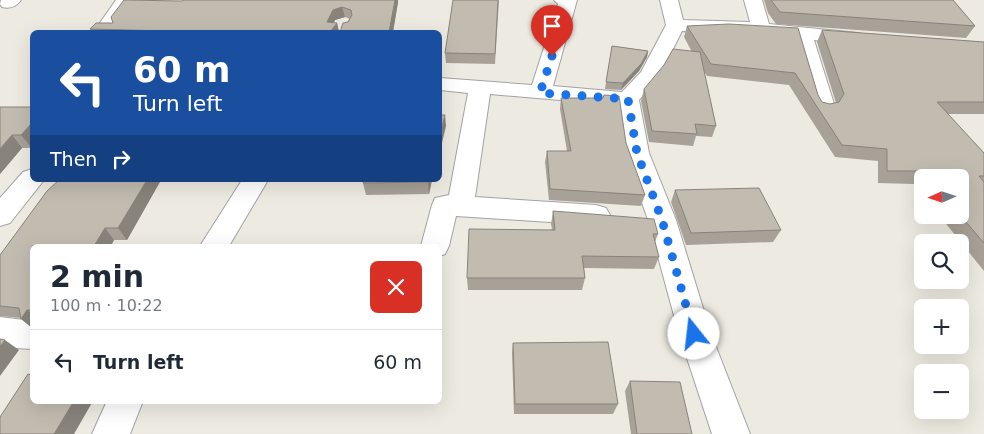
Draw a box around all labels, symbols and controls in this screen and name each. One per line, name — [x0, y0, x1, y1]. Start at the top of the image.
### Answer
pin — [531, 5, 573, 56]
icon: arrive — [538, 12, 566, 40]
icon: left — [50, 50, 115, 115]
text: 60 m — [133, 50, 230, 90]
text: Turn left — [133, 91, 222, 116]
icon: right — [107, 145, 135, 173]
text: Then — [50, 148, 97, 170]
north arrow — [914, 169, 969, 224]
map controls — [914, 169, 969, 419]
button: search — [914, 234, 969, 289]
text: 2 min — [50, 259, 144, 294]
button: close — [370, 261, 422, 313]
text: 100 m · 10:22 — [50, 296, 163, 315]
button: + — [914, 299, 969, 354]
position arrow — [667, 307, 719, 359]
icon: left — [50, 348, 78, 376]
text: Turn left — [93, 351, 184, 373]
text: 60 m — [373, 351, 422, 373]
button: − — [914, 364, 969, 419]

